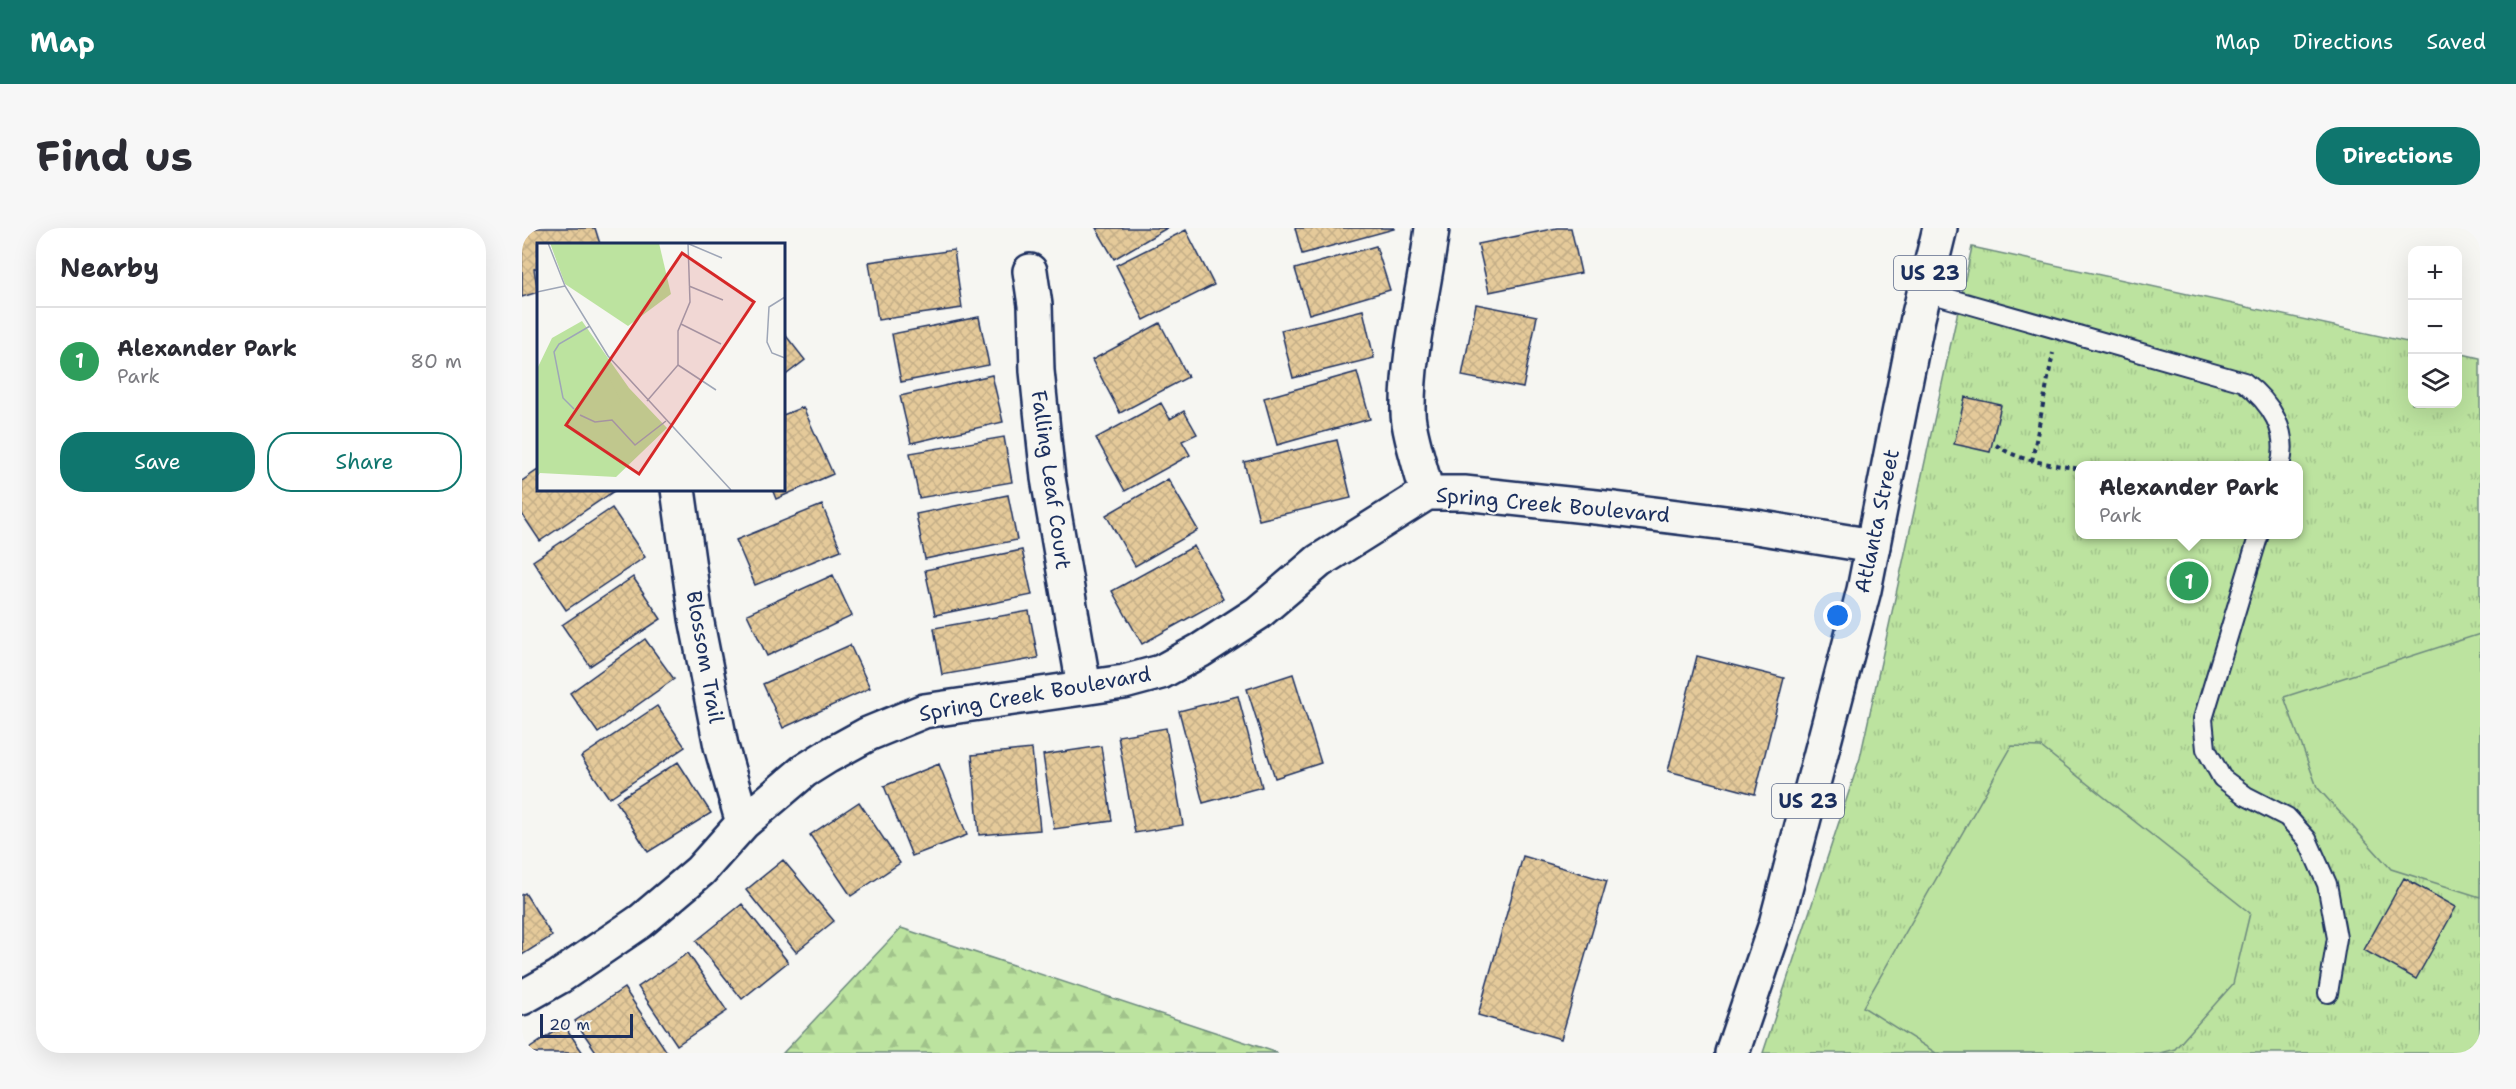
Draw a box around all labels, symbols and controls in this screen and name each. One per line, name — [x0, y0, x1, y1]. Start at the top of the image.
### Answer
text: Map — [30, 23, 95, 61]
text: Map — [2215, 28, 2260, 56]
text: Directions — [2293, 28, 2393, 56]
text: Saved — [2426, 28, 2486, 56]
button: Directions — [2316, 127, 2480, 185]
text: Find us — [36, 128, 193, 184]
inset map — [537, 243, 784, 490]
map controls — [2408, 246, 2462, 408]
button: + — [2408, 246, 2462, 300]
text: Nearby — [60, 250, 159, 285]
road number: US 23 — [1894, 256, 1966, 290]
button: − — [2408, 300, 2462, 354]
text: Alexander Park — [117, 334, 297, 363]
text: 1 — [75, 348, 84, 374]
text: 80 m — [410, 348, 462, 374]
button: layers — [2408, 354, 2462, 408]
text: Park — [117, 363, 160, 389]
street label: Falling Leaf Court — [1025, 389, 1077, 571]
button: Save — [60, 432, 255, 492]
button: Share — [267, 432, 462, 492]
street label: Atlanta Street — [1848, 446, 1906, 596]
popup — [2075, 461, 2303, 539]
text: Alexander Park — [2099, 473, 2279, 502]
street label: Spring Creek Boulevard — [1435, 481, 1671, 529]
text: Park — [2099, 502, 2142, 528]
pin: 1 — [2170, 558, 2208, 604]
street label: Blossom Trail — [680, 589, 731, 726]
your location — [1823, 601, 1852, 630]
street label: Spring Creek Boulevard — [917, 660, 1153, 728]
road number: US 23 — [1772, 784, 1844, 818]
scale bar — [540, 1011, 633, 1038]
text: 20 m — [549, 1014, 590, 1035]

